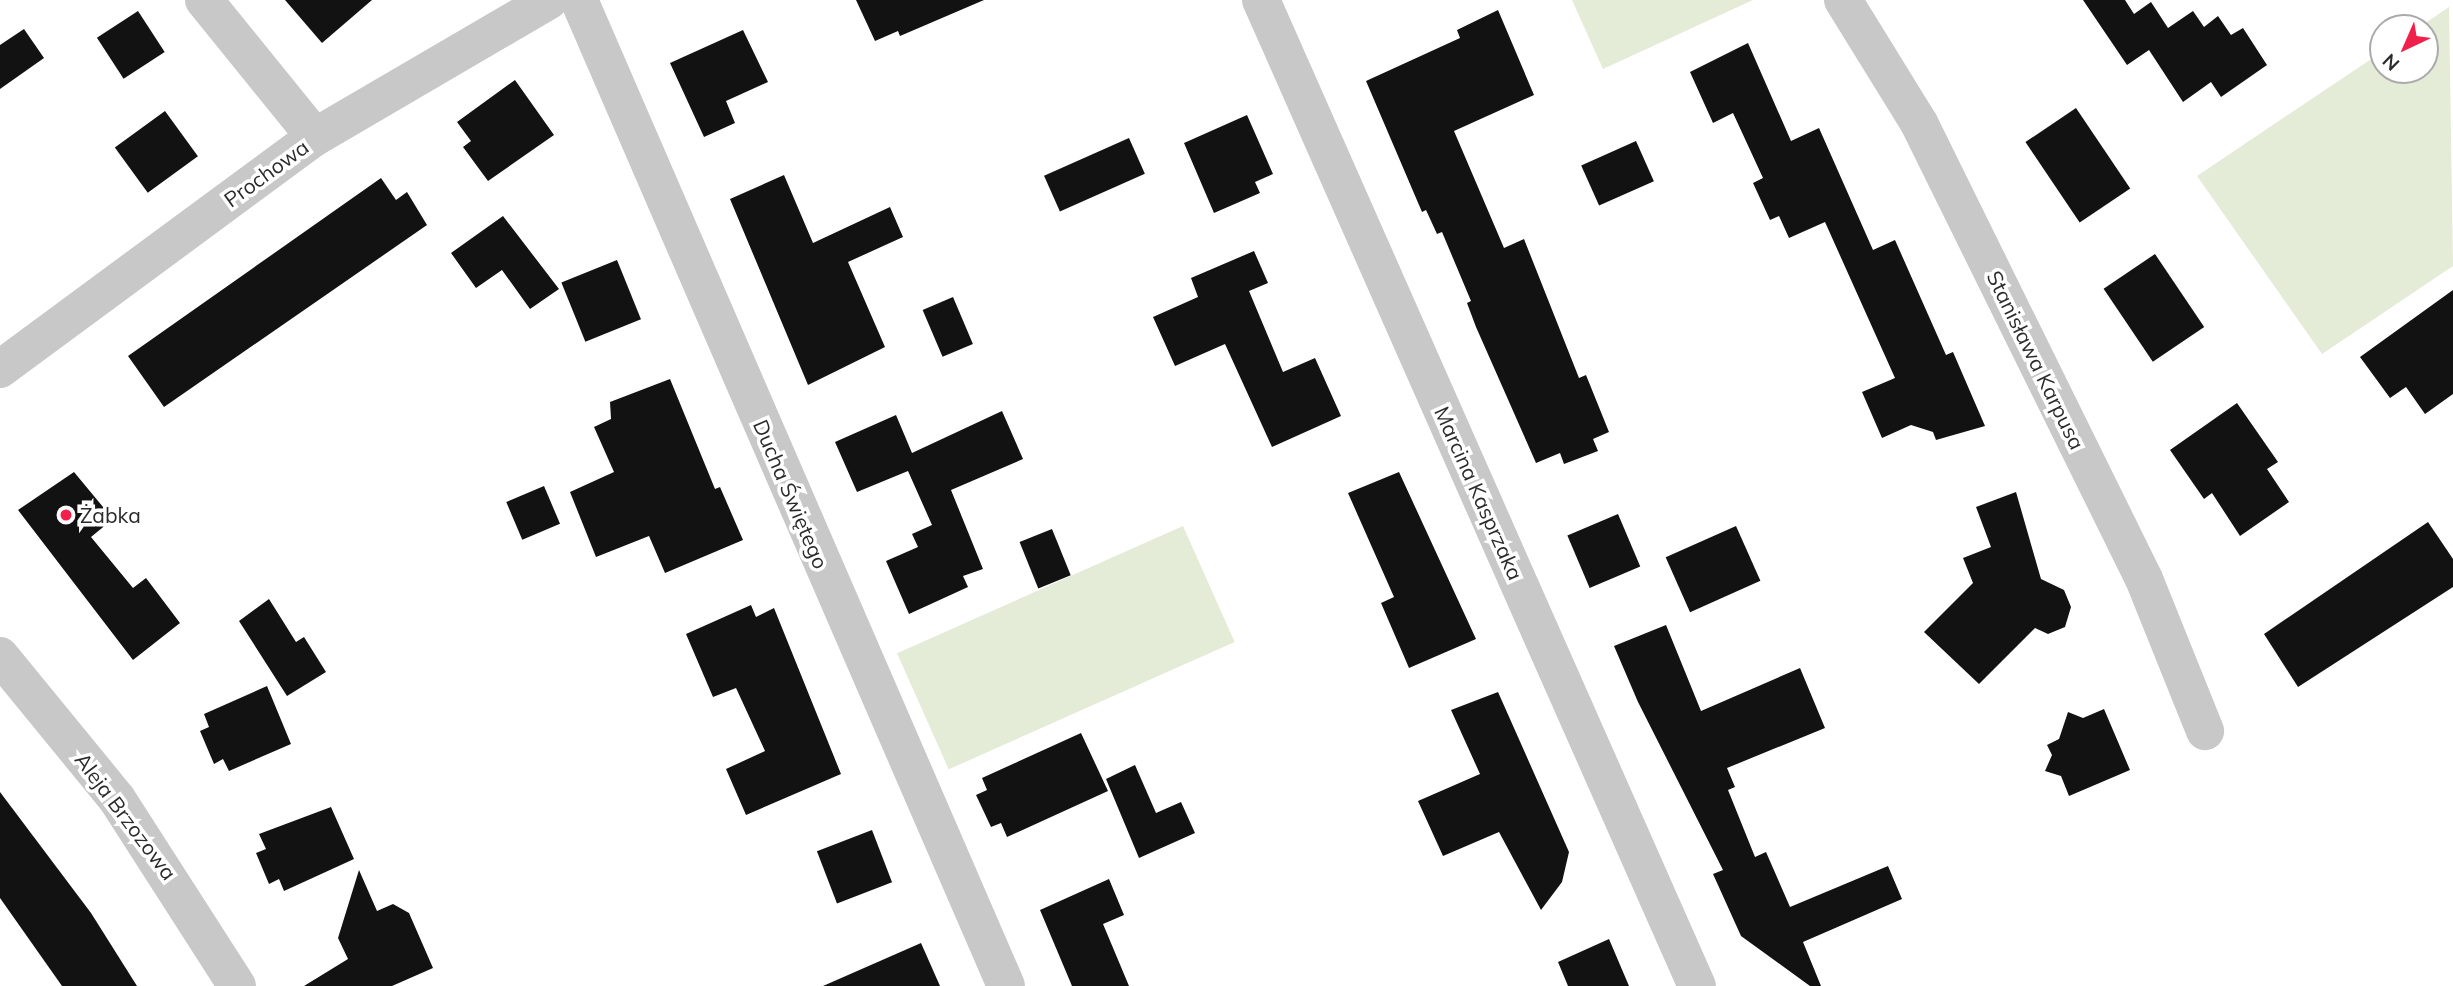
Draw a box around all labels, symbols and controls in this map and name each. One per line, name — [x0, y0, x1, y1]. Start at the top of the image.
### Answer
north arrow — [2369, 14, 2439, 84]
text: N — [2377, 49, 2404, 76]
street label: Prochowa — [219, 134, 313, 212]
street label: Stanisława Karpusa — [1982, 267, 2090, 453]
street label: Marcina Kasprzaka — [1429, 402, 1529, 584]
street label: Ducha Świętego — [748, 416, 834, 572]
place label: Żabka — [80, 502, 141, 528]
marker: Żabka — [58, 507, 74, 523]
street label: Aleja Brzozowa — [70, 747, 182, 885]

